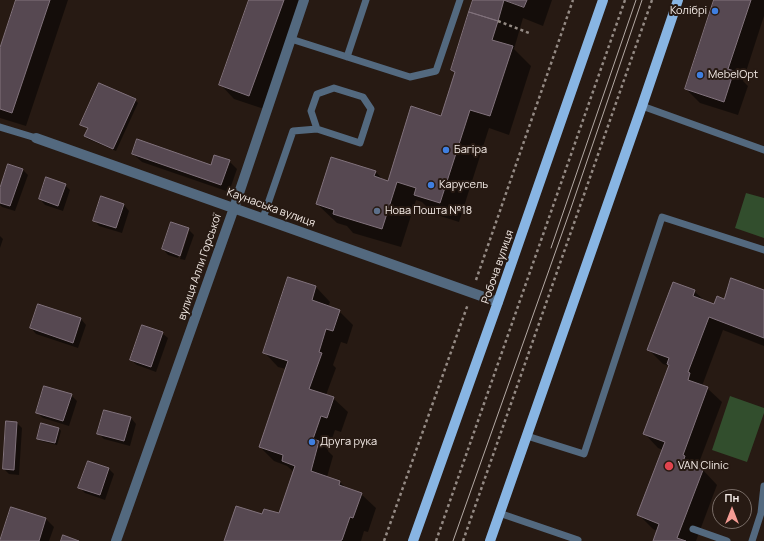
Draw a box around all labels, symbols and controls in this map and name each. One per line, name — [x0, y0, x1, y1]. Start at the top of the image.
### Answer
place label: Колібрі — [670, 4, 707, 18]
marker: Колібрі — [710, 6, 720, 16]
place label: MebelOpt — [708, 68, 758, 82]
marker: MebelOpt — [695, 70, 705, 80]
place label: Багіра — [454, 143, 487, 157]
marker: Багіра — [441, 145, 451, 155]
place label: Карусель — [439, 178, 488, 192]
marker: Карусель — [426, 180, 436, 190]
street label: Каунаська вулиця — [225, 186, 317, 230]
place label: Нова Пошта №18 — [385, 204, 472, 218]
marker: Нова Пошта №18 — [372, 206, 382, 216]
street label: вулиця Алли Горської — [176, 212, 224, 322]
street label: Робоча вулиця — [479, 228, 517, 306]
place label: Друга рука — [320, 435, 377, 449]
marker: Друга рука — [307, 437, 317, 447]
place label: VAN Clinic — [678, 459, 729, 473]
marker: VAN Clinic — [663, 460, 675, 472]
north arrow — [712, 489, 752, 529]
text: Пн — [725, 490, 739, 505]

